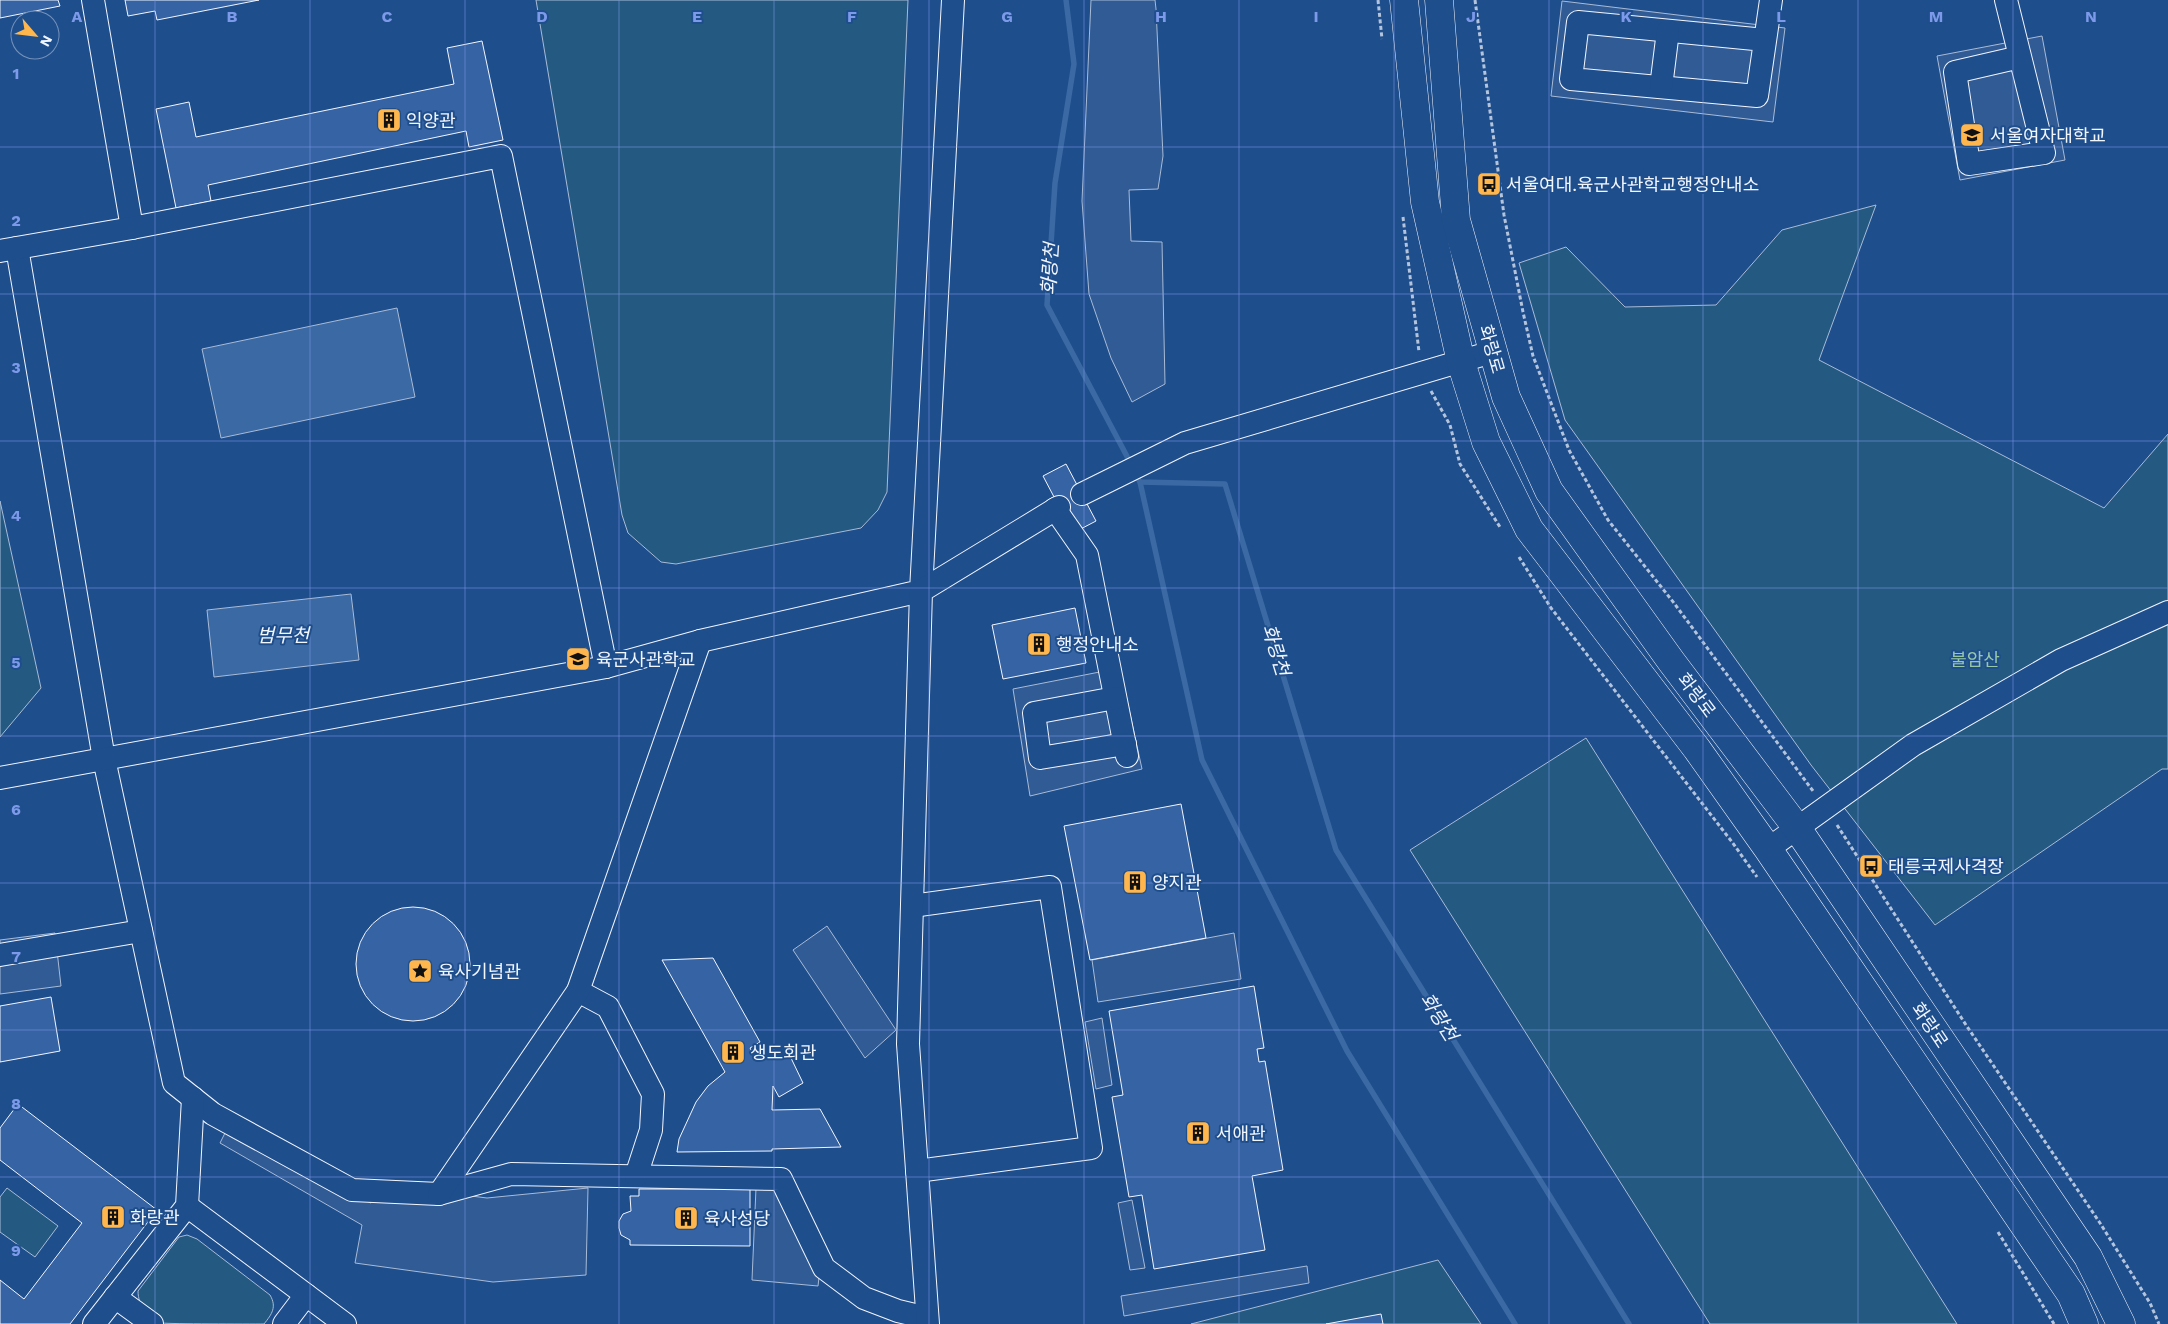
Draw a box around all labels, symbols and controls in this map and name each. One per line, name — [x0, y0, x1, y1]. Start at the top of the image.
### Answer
text: A — [72, 7, 83, 26]
text: B — [227, 7, 238, 26]
text: C — [382, 7, 393, 26]
text: D — [536, 7, 548, 26]
text: E — [692, 7, 702, 26]
text: F — [847, 7, 857, 26]
text: G — [1001, 7, 1013, 26]
text: H — [1155, 7, 1167, 26]
text: I — [1313, 7, 1319, 26]
text: J — [1466, 7, 1476, 26]
text: K — [1620, 7, 1632, 26]
text: L — [1776, 7, 1786, 26]
text: M — [1929, 7, 1943, 26]
text: N — [2085, 7, 2097, 26]
north arrow — [10, 10, 60, 60]
text: N — [37, 33, 56, 49]
text: 1 — [13, 64, 19, 83]
building icon: 익양관 — [376, 107, 402, 133]
place label: 익양관 — [406, 110, 456, 131]
school or university icon: 서울여자대학교 — [1959, 122, 1985, 148]
place label: 서울여자대학교 — [1990, 125, 2106, 146]
bus stop icon: 서울여대.육군사관학교행정안내소 — [1476, 171, 1502, 197]
place label: 서울여대.육군사관학교행정안내소 — [1506, 174, 1759, 195]
text: 2 — [11, 211, 21, 230]
water label: 화랑천 — [1037, 241, 1063, 296]
street label: 화랑로 — [1475, 322, 1509, 376]
text: 3 — [11, 358, 21, 377]
text: 4 — [11, 506, 21, 525]
water label: 화랑천 — [1257, 622, 1295, 680]
water label: 범무천 — [257, 624, 311, 647]
building icon: 행정안내소 — [1026, 631, 1052, 657]
place label: 행정안내소 — [1056, 634, 1139, 655]
school or university icon: 육군사관학교 — [565, 646, 591, 672]
place label: 육군사관학교 — [596, 649, 695, 670]
park label: 불암산 — [1950, 649, 2000, 670]
text: 5 — [11, 653, 21, 672]
street label: 화랑로 — [1674, 669, 1720, 721]
text: 6 — [11, 800, 21, 819]
bus stop icon: 태릉국제사격장 — [1858, 853, 1884, 879]
place label: 태릉국제사격장 — [1888, 856, 2004, 877]
building icon: 양지관 — [1122, 869, 1148, 895]
place label: 양지관 — [1152, 872, 1202, 893]
text: 7 — [11, 947, 21, 966]
place icon: 육사기념관 — [407, 958, 433, 984]
place label: 육사기념관 — [438, 961, 521, 982]
water label: 화랑천 — [1415, 989, 1463, 1047]
street label: 화랑로 — [1907, 999, 1953, 1051]
building icon: 생도회관 — [720, 1039, 746, 1065]
place label: 생도회관 — [750, 1042, 817, 1063]
text: 8 — [11, 1094, 21, 1113]
building icon: 서애관 — [1185, 1120, 1211, 1146]
place label: 서애관 — [1216, 1123, 1266, 1144]
building icon: 화랑관 — [100, 1204, 126, 1230]
building icon: 육사성당 — [673, 1205, 699, 1231]
place label: 화랑관 — [130, 1207, 180, 1228]
place label: 육사성당 — [704, 1208, 770, 1229]
text: 9 — [11, 1241, 21, 1260]

